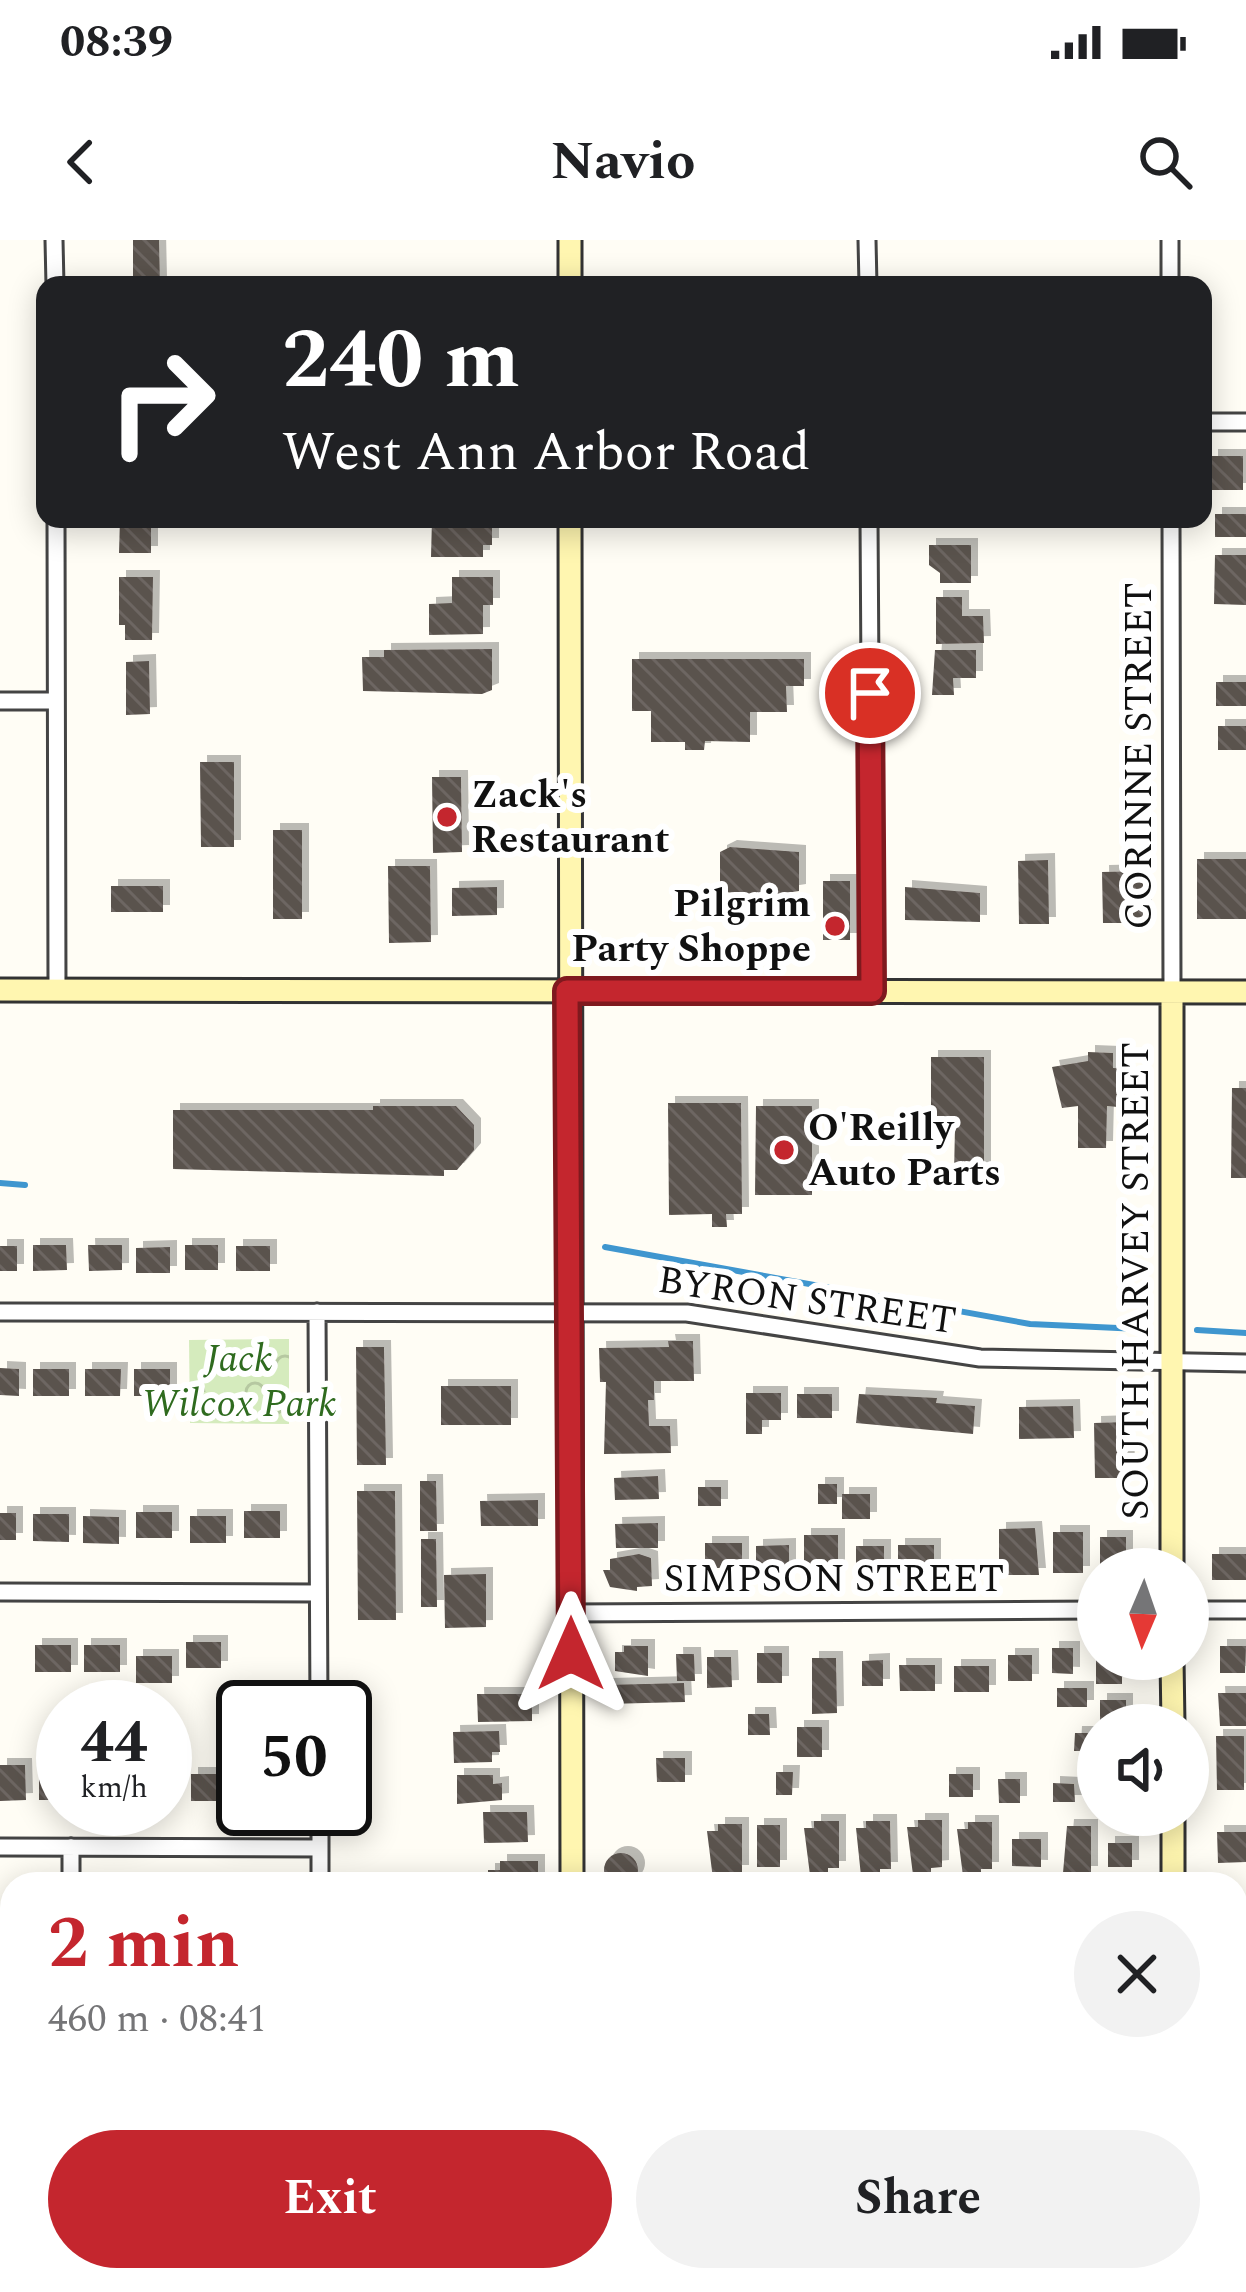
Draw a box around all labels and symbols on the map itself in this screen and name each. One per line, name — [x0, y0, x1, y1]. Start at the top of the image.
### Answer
street label: CORINNE STREET — [1110, 582, 1169, 930]
pin — [819, 642, 921, 744]
place label: Zack's Restaurant — [471, 766, 669, 870]
marker: Zack's Restaurant — [434, 804, 460, 830]
place label: Pilgrim Party Shoppe — [571, 875, 811, 979]
marker: Pilgrim Party Shoppe — [822, 913, 848, 939]
street label: SOUTH HARVEY STREET — [1107, 1042, 1166, 1520]
place label: O'Reilly Auto Parts — [808, 1099, 1001, 1203]
marker: O'Reilly Auto Parts — [771, 1137, 797, 1163]
street label: BYRON STREET — [654, 1251, 960, 1351]
park label: Jack Wilcox Park — [141, 1330, 337, 1434]
north arrow — [1077, 1548, 1209, 1680]
street label: SIMPSON STREET — [663, 1550, 1005, 1609]
position arrow — [508, 1591, 634, 1717]
speed limit sign: 50 — [216, 1680, 372, 1836]

